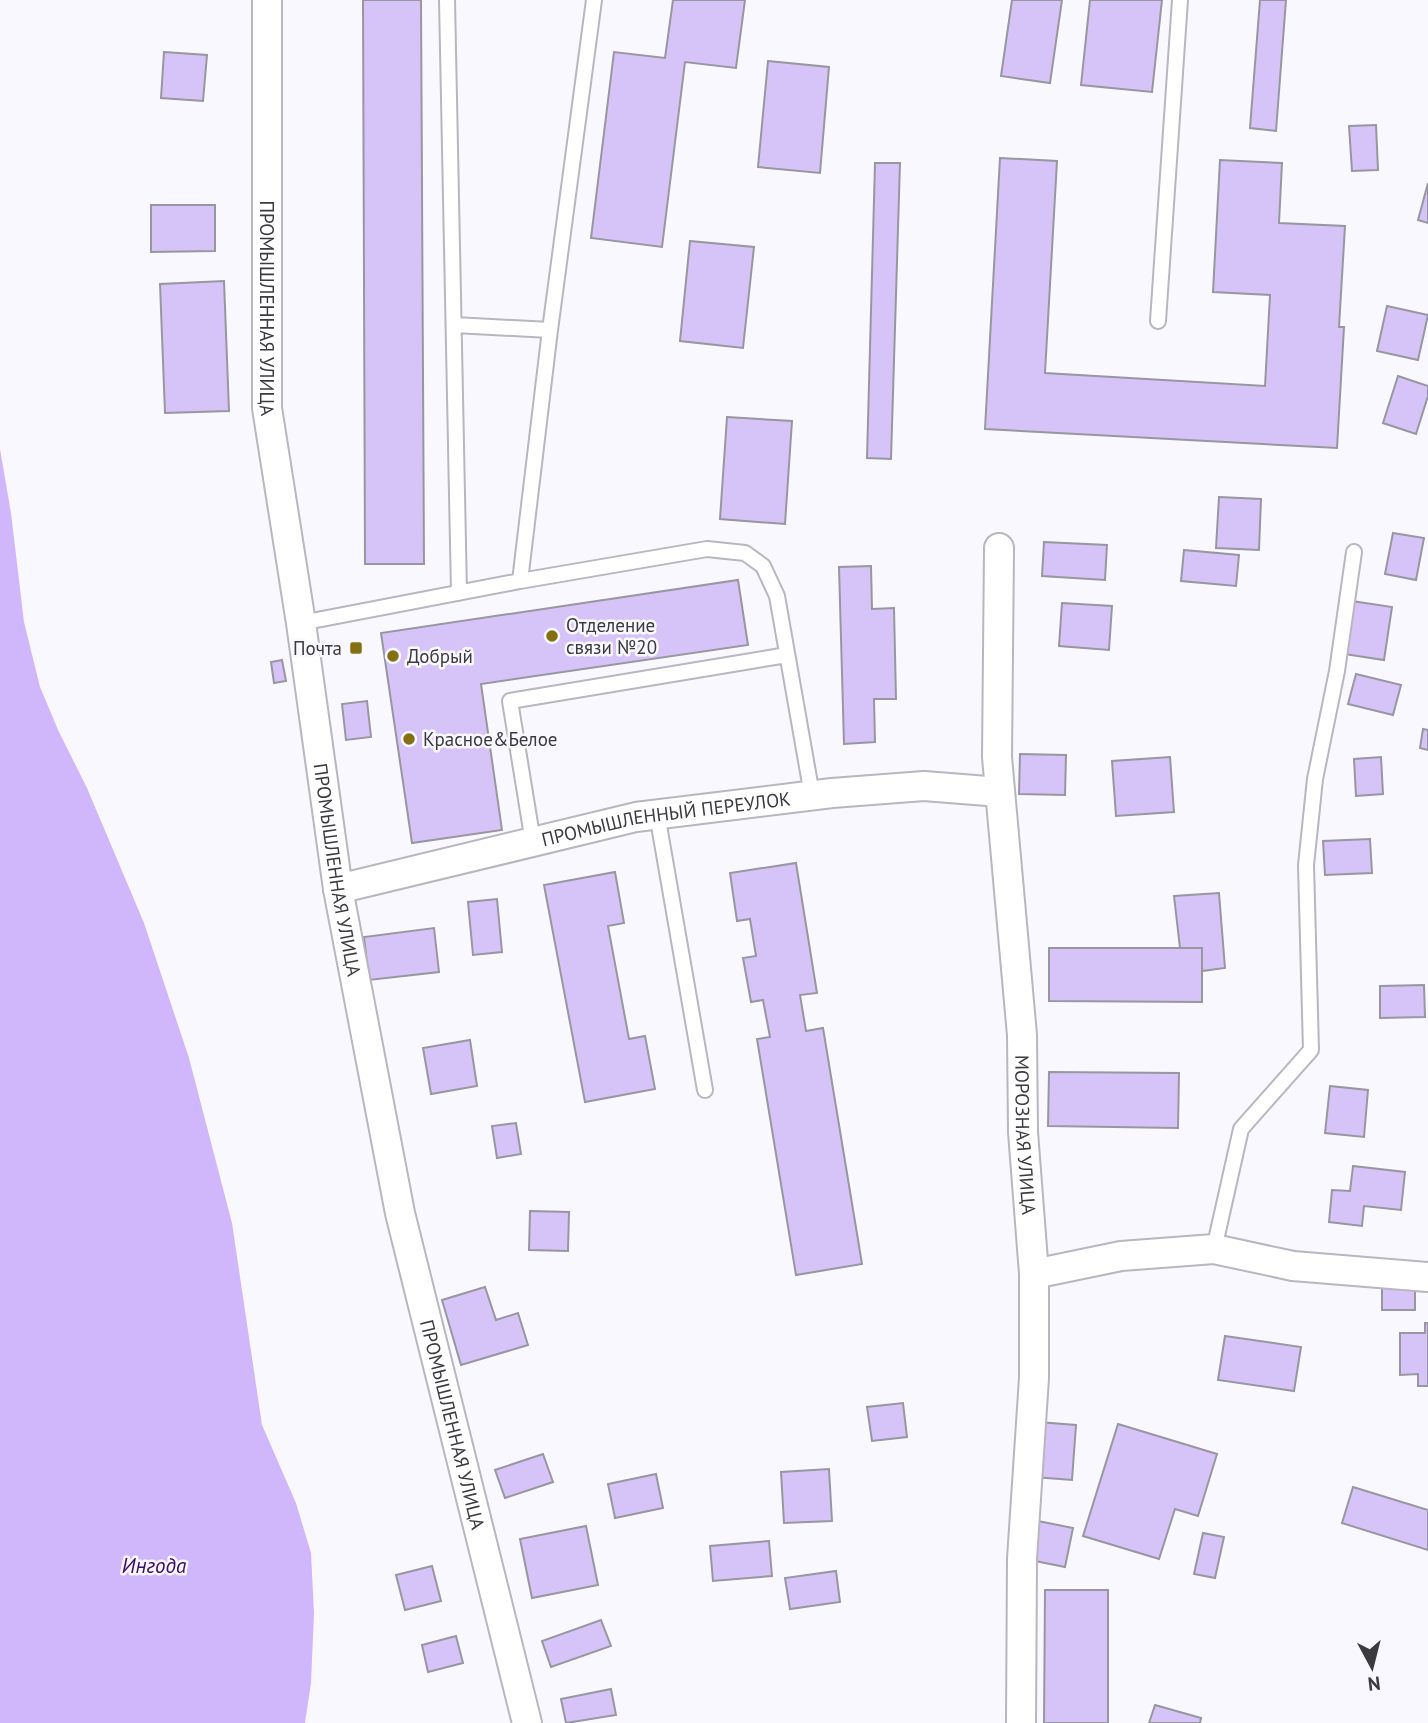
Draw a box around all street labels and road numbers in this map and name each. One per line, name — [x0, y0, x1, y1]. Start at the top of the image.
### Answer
street label: ПРОМЫШЛЕННАЯ УЛИЦА — [255, 200, 280, 417]
street label: ПРОМЫШЛЕННАЯ УЛИЦА — [309, 762, 366, 978]
street label: ПРОМЫШЛЕННЫЙ ПЕРЕУЛОК — [539, 786, 792, 851]
street label: МОРОЗНАЯ УЛИЦА — [1010, 1055, 1041, 1215]
street label: ПРОМЫШЛЕННАЯ УЛИЦА — [415, 1317, 490, 1532]

